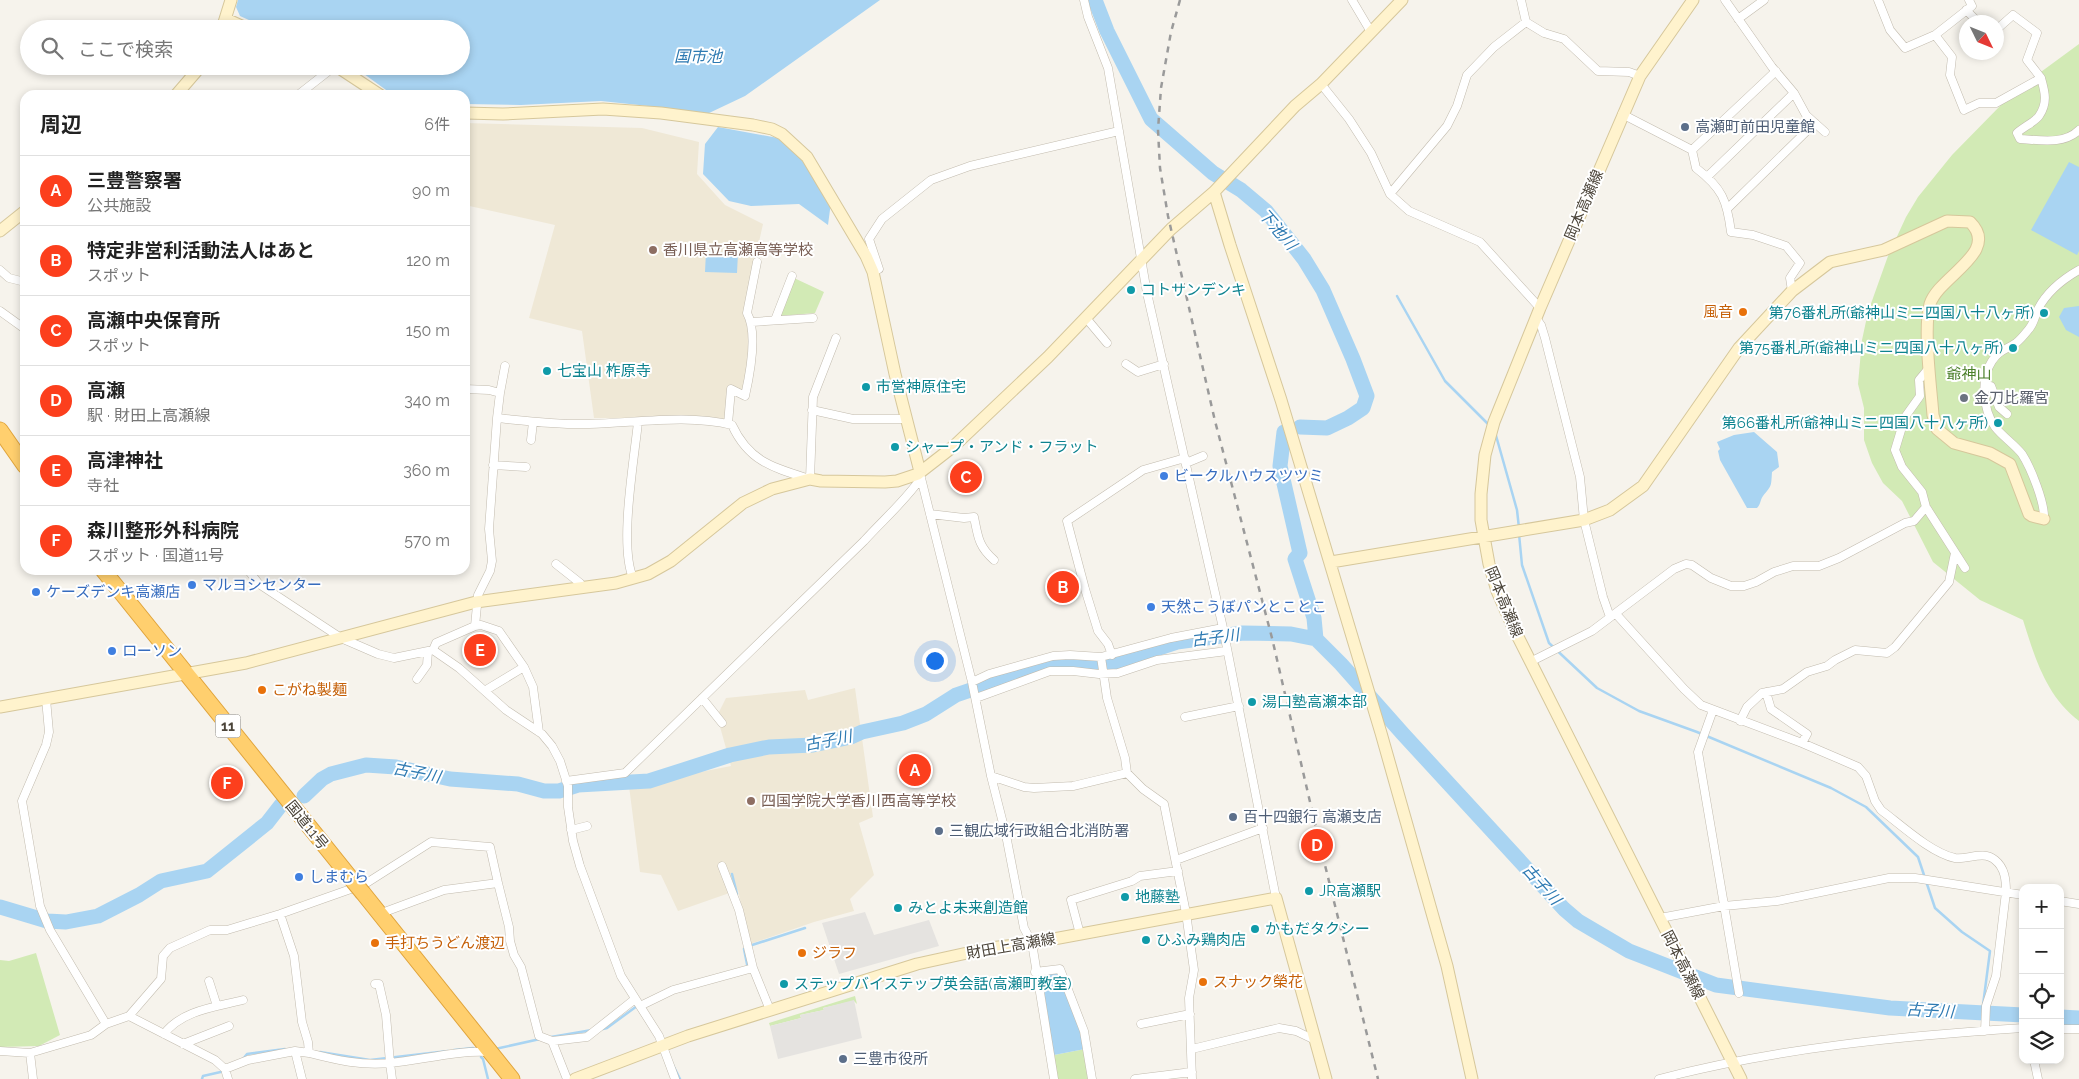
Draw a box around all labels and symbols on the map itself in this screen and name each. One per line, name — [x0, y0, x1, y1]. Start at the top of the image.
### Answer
north arrow — [1959, 15, 2004, 60]
water label: 国市池 — [674, 47, 724, 66]
place label: 高瀬町前田児童館 — [1695, 118, 1815, 136]
marker: 高瀬町前田児童館 — [1679, 121, 1691, 133]
street label: 岡本高瀬線 — [1561, 167, 1607, 243]
water label: 下池川 — [1255, 205, 1302, 255]
place label: 香川県立高瀬高等学校 — [663, 241, 813, 259]
marker: 香川県立高瀬高等学校 — [647, 244, 659, 256]
place label: コトサンデンキ — [1141, 281, 1246, 299]
marker: コトサンデンキ — [1125, 284, 1137, 296]
place label: 風音 — [1703, 303, 1733, 321]
place label: 第76番札所(爺神山ミニ四国八十八ヶ所) — [1769, 304, 2034, 322]
marker: 風音 — [1737, 306, 1749, 318]
marker: 第76番札所(爺神山ミニ四国八十八ヶ所) — [2038, 307, 2050, 319]
place label: 第75番札所(爺神山ミニ四国八十八ヶ所) — [1739, 339, 2003, 357]
marker: 第75番札所(爺神山ミニ四国八十八ヶ所) — [2007, 342, 2019, 354]
place label: 七宝山 柞原寺 — [557, 362, 651, 380]
marker: 七宝山 柞原寺 — [541, 365, 553, 377]
park label: 爺神山 — [1946, 365, 1992, 383]
place label: 市営神原住宅 — [876, 378, 966, 396]
marker: 市営神原住宅 — [860, 381, 872, 393]
place label: 金刀比羅宮 — [1974, 389, 2049, 407]
marker: 金刀比羅宮 — [1958, 392, 1970, 404]
place label: 第66番札所(爺神山ミニ四国八十八ヶ所) — [1722, 414, 1988, 432]
marker: 第66番札所(爺神山ミニ四国八十八ヶ所) — [1992, 417, 2004, 429]
place label: シャープ・アンド・フラット — [905, 438, 1099, 456]
marker: シャープ・アンド・フラット — [889, 441, 901, 453]
pin: C — [950, 458, 982, 496]
place label: ビークルハウスツツミ — [1174, 467, 1324, 485]
marker: ビークルハウスツツミ — [1158, 470, 1170, 482]
street label: 岡本高瀬線 — [1482, 564, 1526, 640]
pin: B — [1047, 568, 1079, 606]
place label: マルヨシセンター — [202, 576, 322, 594]
marker: マルヨシセンター — [186, 579, 198, 591]
place label: ケーズデンキ高瀬店 — [46, 583, 180, 601]
marker: ケーズデンキ高瀬店 — [30, 586, 42, 598]
place label: 天然こうぼパンとことこ — [1161, 598, 1327, 616]
marker: 天然こうぼパンとことこ — [1145, 601, 1157, 613]
water label: 古子川 — [1190, 625, 1242, 650]
pin: E — [464, 631, 496, 669]
place label: ローソン — [122, 642, 182, 660]
marker: ローソン — [106, 645, 118, 657]
your location — [922, 648, 948, 674]
place label: こがね製麺 — [272, 681, 347, 699]
marker: こがね製麺 — [256, 684, 268, 696]
place label: 湯口塾高瀬本部 — [1262, 693, 1367, 711]
marker: 湯口塾高瀬本部 — [1246, 696, 1258, 708]
road number: 11 — [216, 714, 240, 738]
water label: 古子川 — [803, 726, 855, 754]
pin: A — [899, 751, 931, 789]
water label: 古子川 — [392, 759, 444, 787]
pin: F — [211, 764, 243, 802]
place label: 四国学院大学香川西高等学校 — [761, 792, 956, 810]
marker: 四国学院大学香川西高等学校 — [745, 795, 757, 807]
street label: 国道11号 — [282, 797, 332, 853]
place label: 百十四銀行 高瀬支店 — [1243, 808, 1382, 826]
marker: 百十四銀行 高瀬支店 — [1227, 811, 1239, 823]
place label: 三観広域行政組合北消防署 — [949, 822, 1129, 840]
marker: 三観広域行政組合北消防署 — [933, 825, 945, 837]
pin: D — [1301, 826, 1333, 864]
water label: 古子川 — [1519, 860, 1566, 910]
place label: しまむら — [309, 868, 369, 886]
marker: しまむら — [293, 871, 305, 883]
place label: JR高瀬駅 — [1319, 882, 1381, 900]
marker: JR高瀬駅 — [1303, 885, 1315, 897]
place label: 地藤塾 — [1135, 888, 1180, 906]
marker: 地藤塾 — [1119, 891, 1131, 903]
place label: みとよ未来創造館 — [908, 899, 1028, 917]
marker: みとよ未来創造館 — [892, 902, 904, 914]
place label: かもだタクシー — [1265, 920, 1370, 938]
marker: かもだタクシー — [1249, 923, 1261, 935]
street label: 岡本高瀬線 — [1658, 927, 1708, 1003]
street label: 財田上高瀬線 — [965, 929, 1057, 963]
place label: ひふみ鶏肉店 — [1156, 931, 1246, 949]
place label: 手打ちうどん渡辺 — [385, 934, 505, 952]
marker: ひふみ鶏肉店 — [1140, 934, 1152, 946]
marker: 手打ちうどん渡辺 — [369, 937, 381, 949]
place label: ジラフ — [812, 944, 857, 962]
marker: ジラフ — [796, 947, 808, 959]
place label: スナック榮花 — [1213, 973, 1303, 991]
place label: ステップバイステップ英会話(高瀬町教室) — [794, 975, 1072, 993]
marker: スナック榮花 — [1197, 976, 1209, 988]
marker: ステップバイステップ英会話(高瀬町教室) — [778, 978, 790, 990]
water label: 古子川 — [1906, 1000, 1956, 1021]
place label: 三豊市役所 — [853, 1050, 928, 1068]
marker: 三豊市役所 — [837, 1053, 849, 1065]

